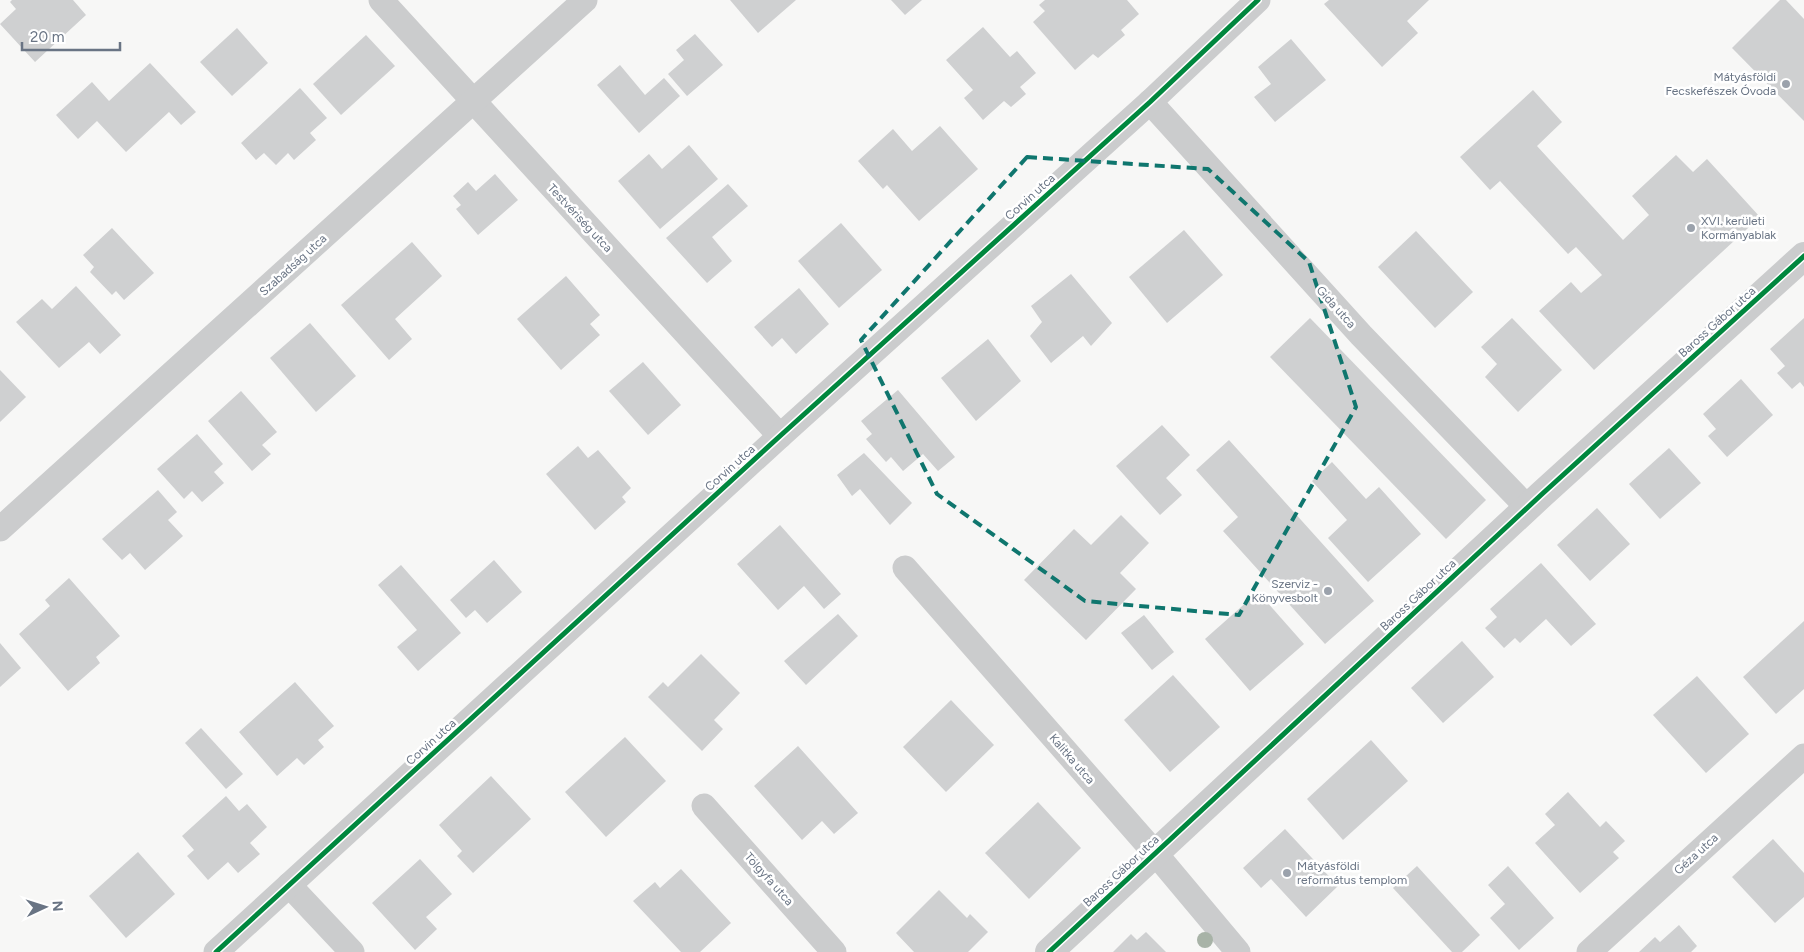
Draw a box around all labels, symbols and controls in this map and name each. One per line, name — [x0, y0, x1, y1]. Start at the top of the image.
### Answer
scale bar — [22, 20, 120, 52]
text: 20 m — [30, 28, 64, 46]
place label: Mátyásföldi Fecskefészek Óvoda — [1665, 70, 1776, 98]
marker: Mátyásföldi Fecskefészek Óvoda — [1780, 78, 1792, 90]
street label: Corvin utca — [1002, 171, 1058, 223]
street label: Testvériség utca — [545, 181, 615, 255]
place label: XVI. kerületi Kormányablak — [1701, 214, 1776, 242]
marker: XVI. kerületi Kormányablak — [1685, 222, 1697, 234]
street label: Szabadság utca — [257, 231, 329, 299]
street label: Gida utca — [1313, 283, 1359, 331]
street label: Baross Gábor utca — [1676, 284, 1758, 360]
street label: Corvin utca — [702, 442, 758, 494]
street label: Baross Gábor utca — [1377, 556, 1459, 634]
place label: Szerviz - Könyvesbolt — [1251, 577, 1318, 605]
marker: Szerviz - Könyvesbolt — [1322, 585, 1334, 597]
street label: Corvin utca — [403, 716, 459, 768]
street label: Kalitka utca — [1046, 731, 1098, 787]
street label: Géza utca — [1671, 831, 1721, 877]
street label: Baross Gábor utca — [1080, 832, 1162, 910]
street label: Tölgyfa utca — [742, 850, 796, 908]
place label: Mátyásföldi református templom — [1297, 859, 1407, 887]
marker: Mátyásföldi református templom — [1281, 867, 1293, 879]
north arrow — [20, 882, 70, 932]
text: N — [49, 900, 66, 912]

